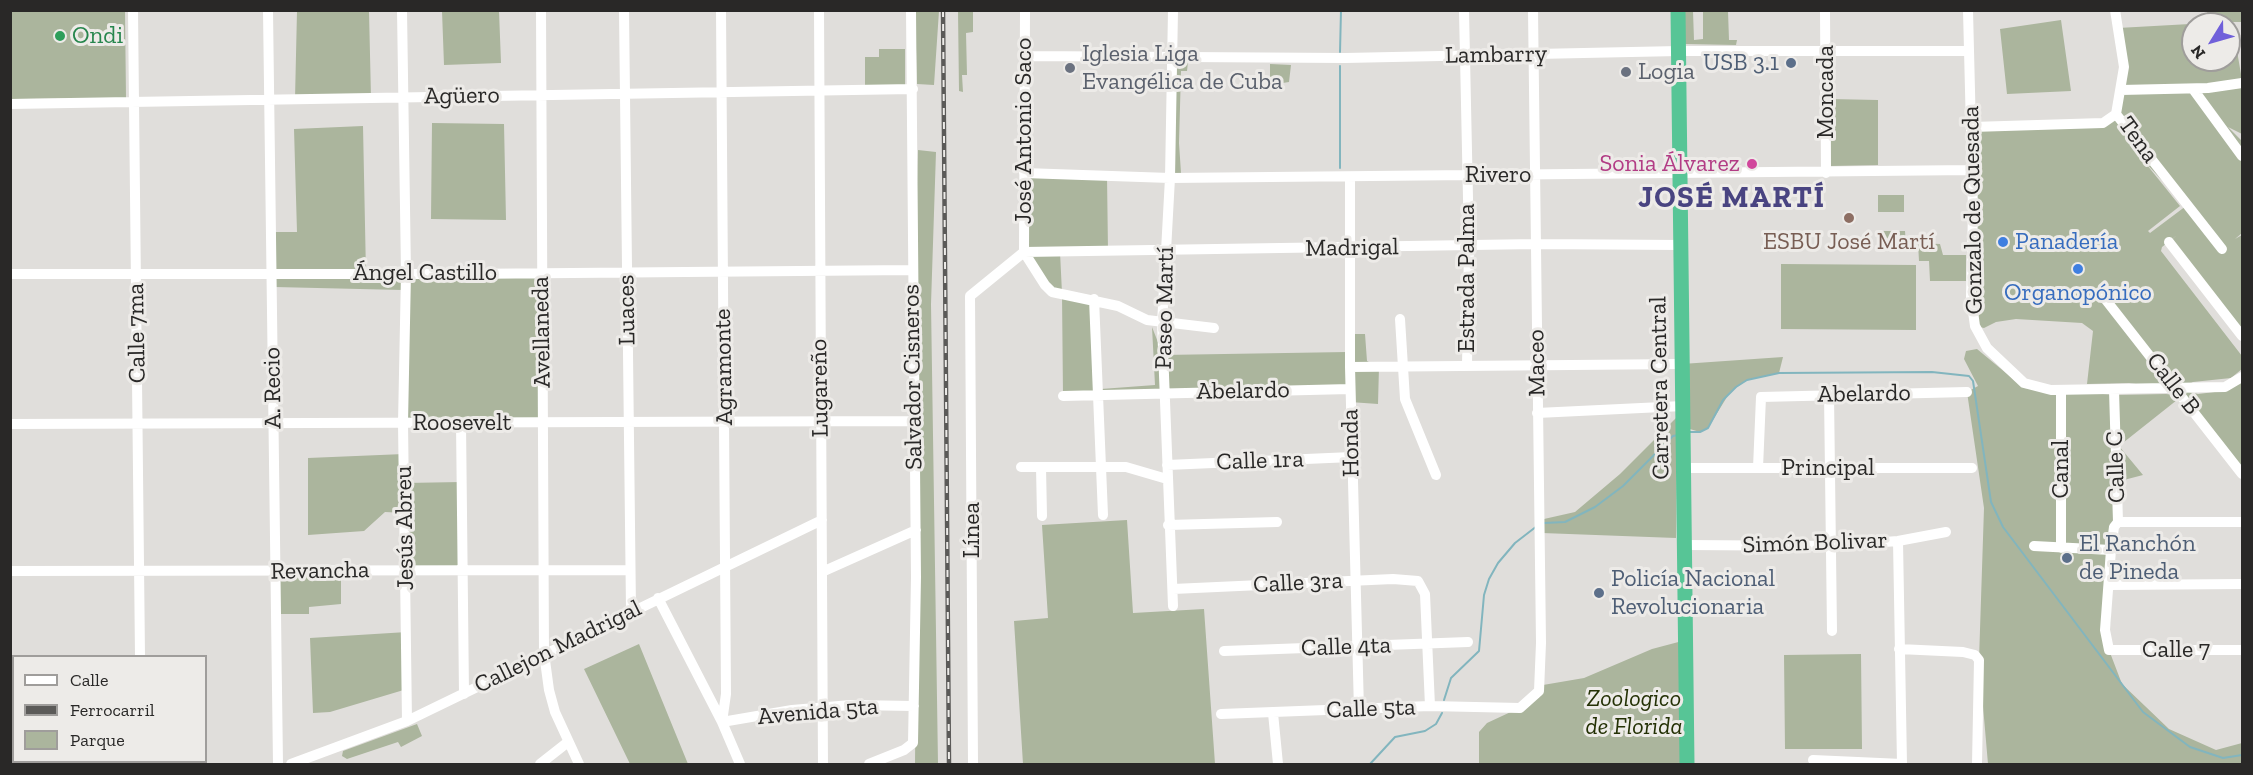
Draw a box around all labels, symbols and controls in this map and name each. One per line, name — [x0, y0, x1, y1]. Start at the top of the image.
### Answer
north arrow — [2181, 12, 2241, 72]
place label: Ondi — [72, 22, 123, 50]
marker: Ondi — [53, 29, 67, 43]
street label: José Antonio Saco — [1010, 38, 1038, 224]
place label: Iglesia Liga Evangélica de Cuba — [1082, 40, 1283, 96]
street label: Lambarry — [1445, 40, 1547, 70]
text: N — [2187, 41, 2209, 63]
street label: Moncada — [1812, 45, 1840, 139]
place label: USB 3.1 — [1703, 49, 1779, 77]
marker: USB 3.1 — [1784, 56, 1798, 70]
place label: Logia — [1638, 58, 1695, 86]
marker: Iglesia Liga Evangélica de Cuba — [1063, 61, 1077, 75]
marker: Logia — [1619, 65, 1633, 79]
street label: Agüero — [424, 81, 500, 111]
street label: Gonzalo de Quesada — [1957, 105, 1989, 315]
street label: Tena — [2112, 111, 2164, 169]
place label: Sonia Álvarez — [1599, 150, 1740, 178]
marker: Sonia Álvarez — [1745, 157, 1759, 171]
street label: Rivero — [1465, 161, 1531, 189]
district label: JOSÉ MARTÍ — [1638, 180, 1826, 216]
street label: Estrada Palma — [1453, 203, 1481, 353]
marker: ESBU José Martí — [1842, 211, 1856, 225]
place label: ESBU José Martí — [1763, 228, 1935, 256]
place label: Panadería — [2015, 228, 2118, 256]
street label: Madrigal — [1305, 233, 1399, 263]
marker: Panadería — [1996, 235, 2010, 249]
street label: Paseo Martí — [1150, 246, 1180, 370]
street label: Ángel Castillo — [353, 259, 497, 287]
marker: Organopónico — [2071, 262, 2085, 276]
street label: Luaces — [612, 274, 642, 346]
street label: Avellaneda — [527, 276, 557, 388]
place label: Organopónico — [2004, 279, 2152, 307]
street label: Calle 7ma — [122, 283, 152, 383]
street label: Salvador Cisneros — [897, 284, 929, 470]
street label: Carretera Central — [1644, 296, 1676, 480]
street label: Agramonte — [709, 308, 739, 426]
street label: Maceo — [1522, 329, 1552, 397]
street label: Lugareño — [805, 338, 835, 438]
street label: A. Recio — [258, 347, 288, 429]
street label: Calle B — [2140, 347, 2206, 421]
street label: Abelardo — [1196, 376, 1290, 406]
street label: Abelardo — [1817, 379, 1911, 409]
street label: Roosevelt — [413, 409, 511, 437]
street label: Honda — [1336, 409, 1366, 477]
street label: Calle C — [2100, 430, 2132, 504]
street label: Canal — [2047, 440, 2075, 498]
street label: Calle 1ra — [1216, 445, 1304, 477]
street label: Principal — [1781, 454, 1875, 482]
street label: Jesús Abreu — [390, 465, 420, 591]
street label: Línea — [958, 502, 986, 558]
street label: Simón Bolivar — [1742, 526, 1888, 560]
place label: El Ranchón de Pineda — [2079, 530, 2196, 586]
marker: El Ranchón de Pineda — [2060, 551, 2074, 565]
street label: Revancha — [270, 556, 370, 586]
place label: Policía Nacional Revolucionaria — [1611, 565, 1775, 621]
street label: Calle 3ra — [1252, 566, 1344, 600]
marker: Policía Nacional Revolucionaria — [1592, 586, 1606, 600]
street label: Callejon Madrigal — [470, 594, 646, 700]
street label: Calle 4ta — [1301, 631, 1391, 663]
street label: Calle 7 — [2142, 636, 2210, 664]
legend — [12, 655, 207, 763]
text: Calle — [70, 669, 108, 691]
park label: Zoologico de Florida — [1585, 685, 1683, 741]
street label: Avenida 5ta — [756, 692, 880, 732]
street label: Calle 5ta — [1326, 693, 1416, 725]
text: Ferrocarril — [70, 699, 154, 721]
text: Parque — [70, 729, 125, 751]

